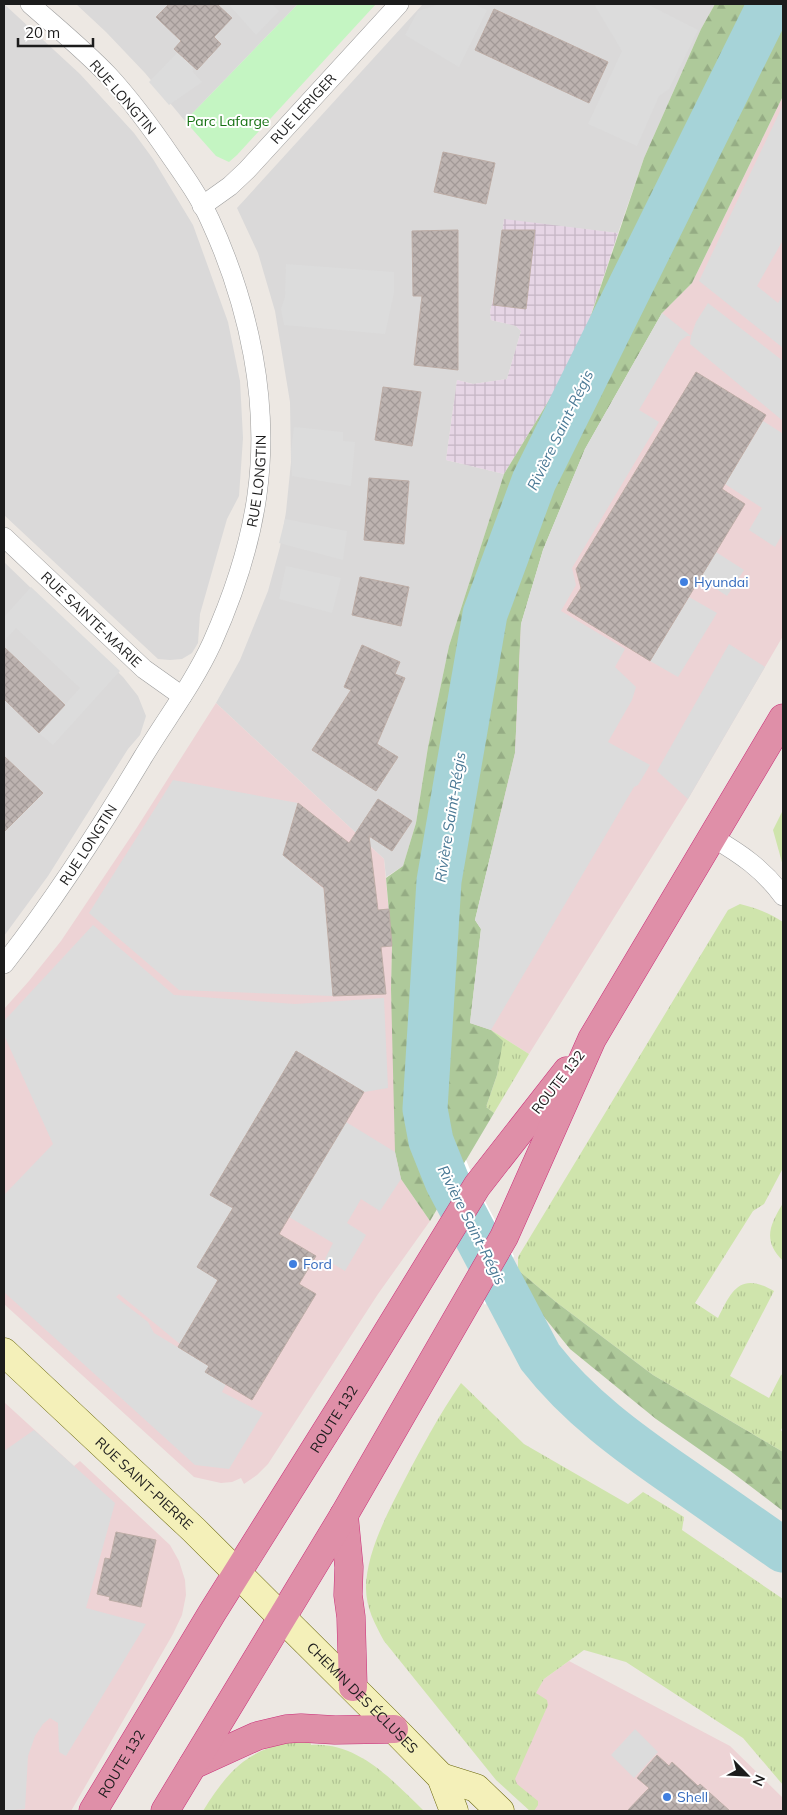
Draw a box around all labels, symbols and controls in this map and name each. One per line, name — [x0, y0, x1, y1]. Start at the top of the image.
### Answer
scale bar — [18, 15, 92, 47]
text: 20 m — [25, 23, 60, 42]
street label: RUE LONGTIN — [86, 56, 160, 138]
street label: RUE LERIGER — [266, 69, 340, 148]
park label: Parc Lafarge — [187, 112, 269, 130]
water label: Rivière Saint-Régis — [523, 367, 597, 493]
street label: RUE LONGTIN — [243, 435, 270, 529]
street label: RUE SAINTE-MARIE — [37, 568, 145, 671]
place label: Hyundai — [694, 573, 749, 591]
marker: Hyundai — [678, 576, 690, 588]
water label: Rivière Saint-Régis — [430, 750, 470, 884]
street label: RUE LONGTIN — [55, 801, 121, 889]
street label: ROUTE 132 — [527, 1046, 589, 1118]
water label: Rivière Saint-Régis — [434, 1162, 510, 1288]
place label: Ford — [303, 1255, 332, 1273]
marker: Ford — [287, 1258, 299, 1270]
street label: ROUTE 132 — [306, 1382, 362, 1456]
street label: RUE SAINT-PIERRE — [91, 1433, 197, 1533]
street label: CHEMIN DES ÉCLUSES — [303, 1638, 422, 1757]
street label: ROUTE 132 — [94, 1727, 149, 1801]
north arrow — [722, 1750, 772, 1800]
text: N — [749, 1772, 769, 1789]
place label: Shell — [677, 1788, 708, 1806]
marker: Shell — [661, 1791, 673, 1803]

